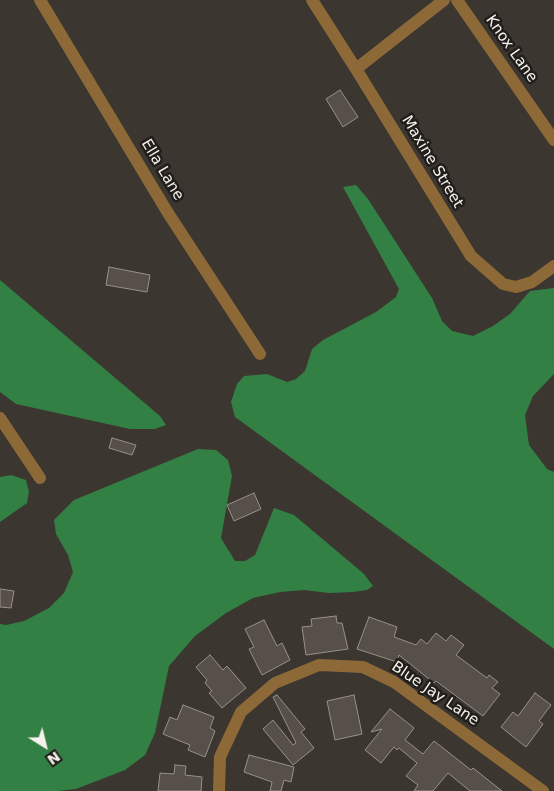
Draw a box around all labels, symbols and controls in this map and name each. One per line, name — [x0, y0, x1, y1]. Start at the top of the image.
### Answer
street label: Knox Lane — [481, 12, 541, 86]
street label: Maxine Street — [397, 113, 467, 211]
street label: Ella Lane — [137, 136, 187, 204]
street label: Blue Jay Lane — [388, 658, 482, 730]
north arrow — [20, 721, 70, 771]
text: N — [44, 748, 63, 768]

